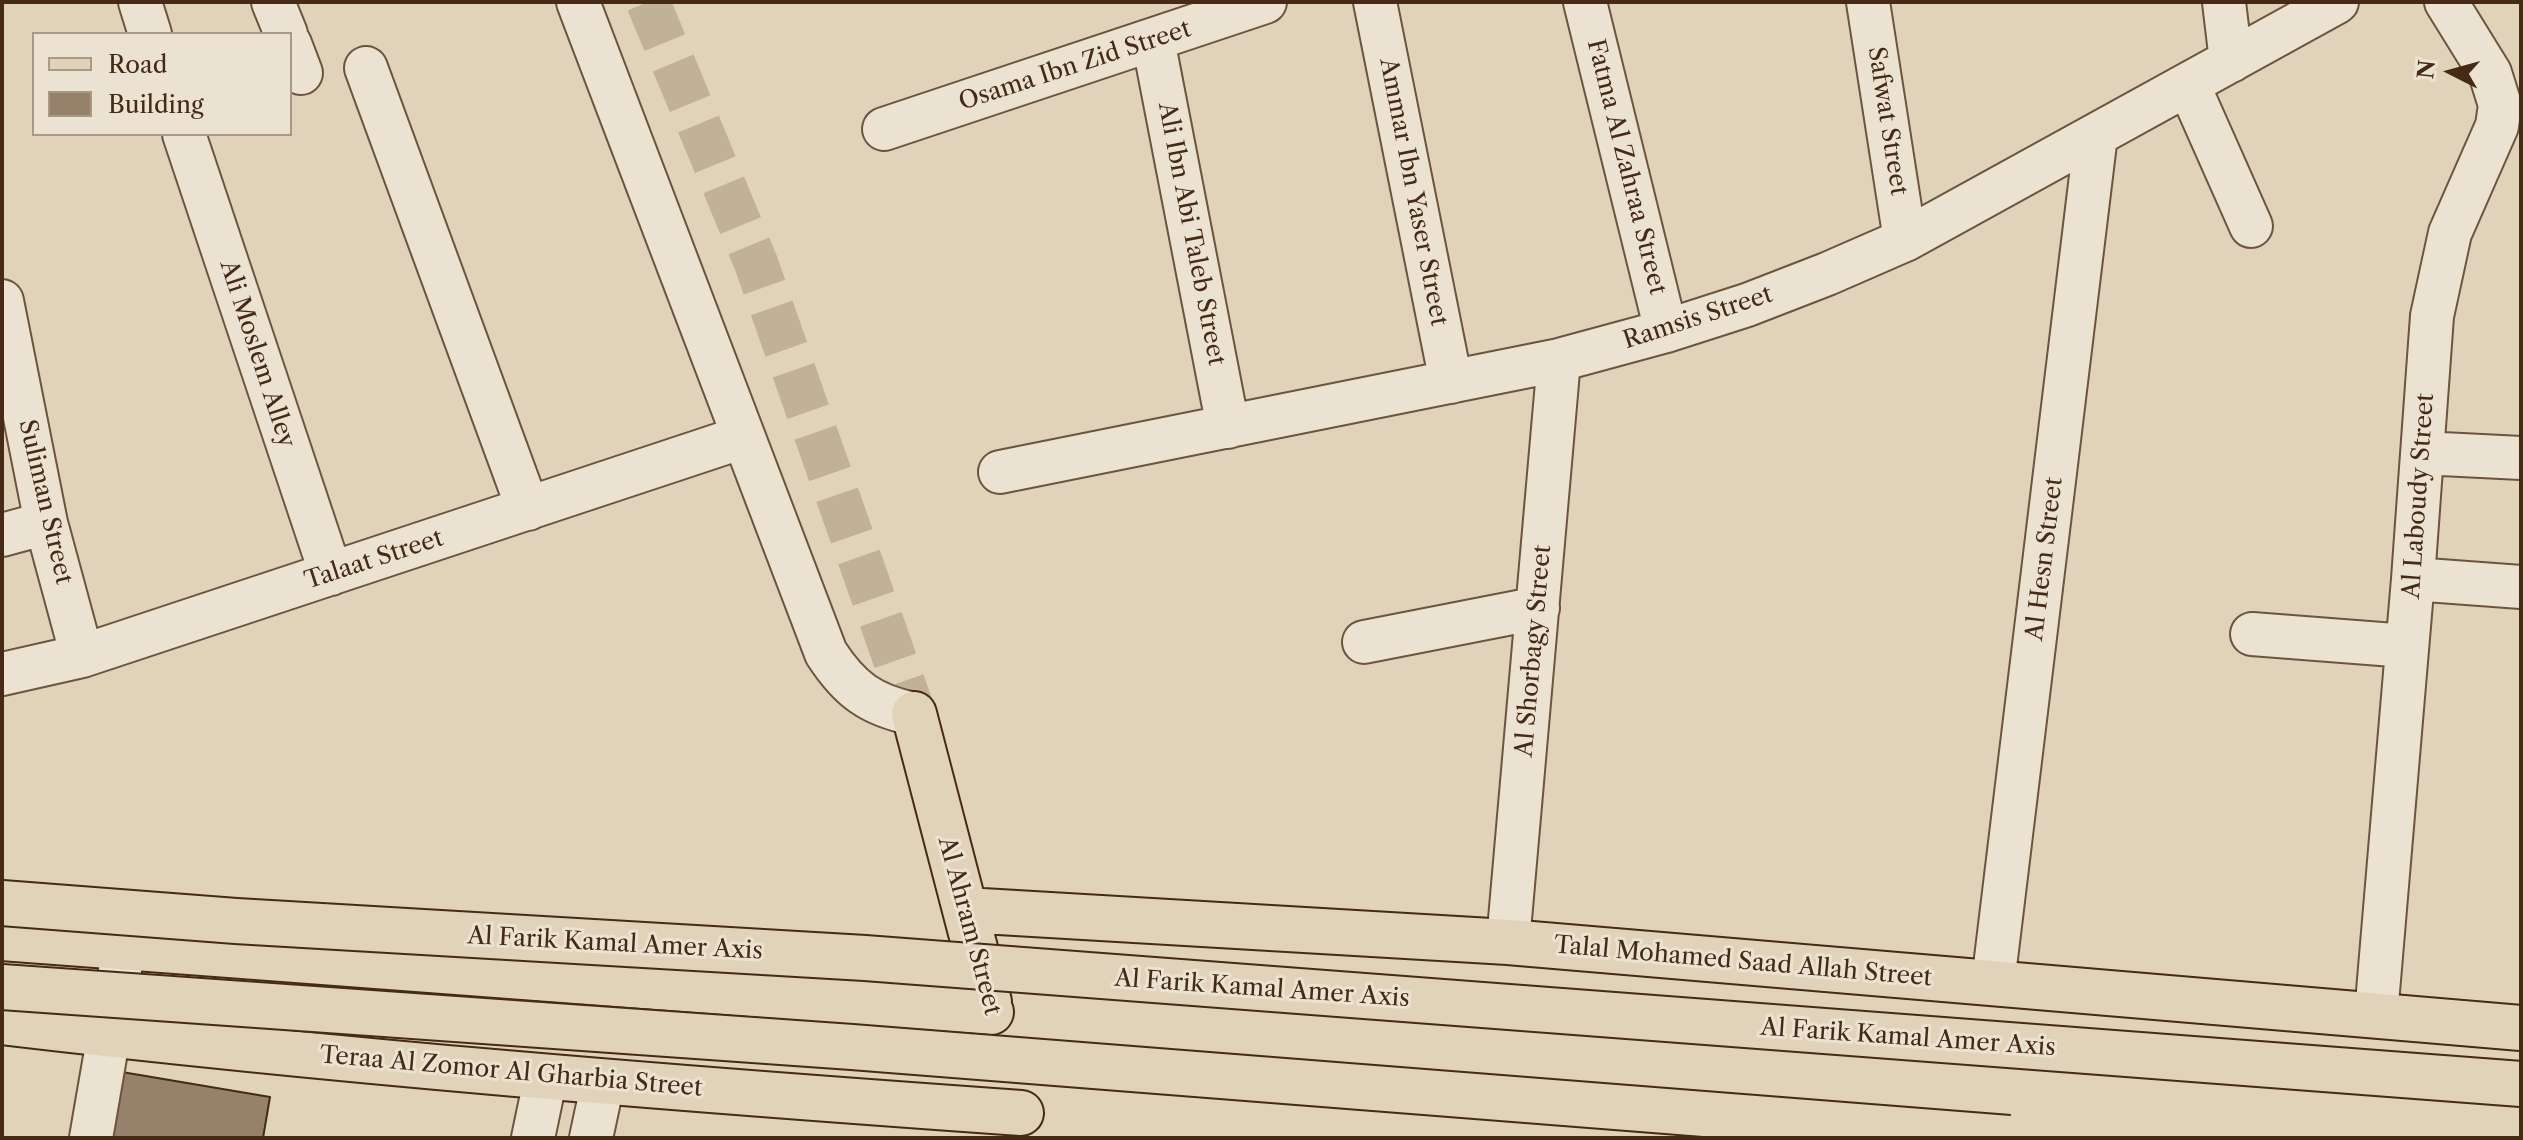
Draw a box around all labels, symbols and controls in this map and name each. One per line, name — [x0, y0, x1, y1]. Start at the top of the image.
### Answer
street label: Osama Ibn Zid Street — [955, 15, 1195, 117]
legend — [32, 32, 292, 136]
north arrow — [2411, 32, 2491, 112]
street label: Fatma Al Zahraa Street — [1580, 36, 1672, 298]
street label: Safwat Street — [1861, 45, 1913, 197]
text: Road — [108, 50, 167, 79]
street label: Ammar Ibn Yaser Street — [1373, 56, 1453, 328]
text: N — [2412, 59, 2441, 80]
text: Building — [108, 90, 204, 119]
street label: Ali Ibn Abi Taleb Street — [1151, 100, 1231, 368]
street label: Ali Moslem Alley — [213, 257, 301, 451]
street label: Ramsis Street — [1620, 280, 1776, 356]
street label: Al Laboudy Street — [2397, 392, 2441, 600]
street label: Suliman Street — [12, 417, 78, 587]
street label: Al Hesn Street — [2021, 476, 2069, 642]
street label: Talaat Street — [301, 524, 447, 596]
street label: Al Shorbagy Street — [1510, 544, 1558, 758]
street label: Al Ahram Street — [931, 834, 1007, 1018]
street label: Al Farik Kamal Amer Axis — [467, 922, 763, 966]
street label: Talal Mohamed Saad Allah Street — [1553, 931, 1933, 993]
street label: Al Farik Kamal Amer Axis — [1113, 964, 1411, 1014]
street label: Al Farik Kamal Amer Axis — [1759, 1013, 2057, 1063]
street label: Teraa Al Zomor Al Gharbia Street — [319, 1041, 703, 1103]

